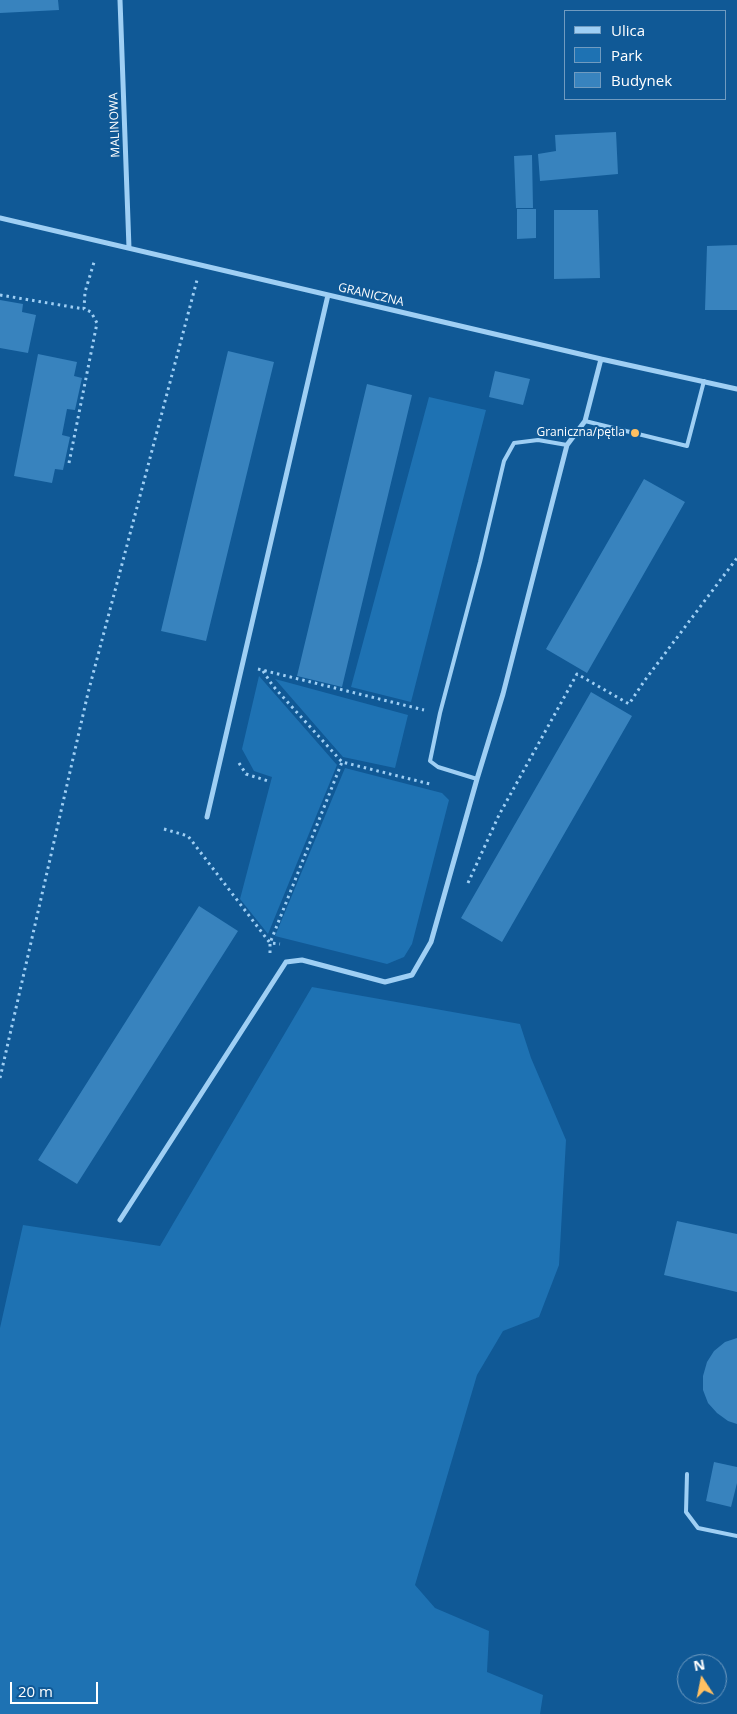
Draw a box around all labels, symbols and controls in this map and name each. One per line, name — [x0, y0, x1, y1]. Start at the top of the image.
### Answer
legend — [564, 10, 727, 100]
text: Ulica — [611, 20, 645, 40]
text: Park — [611, 45, 642, 65]
text: Budynek — [611, 70, 672, 90]
street label: MALINOWA — [107, 92, 123, 158]
street label: GRANICZNA — [337, 280, 405, 310]
place label: Graniczna/pętla — [536, 426, 625, 440]
marker: Graniczna/pętla — [629, 427, 641, 439]
north arrow — [677, 1654, 727, 1704]
text: N — [692, 1654, 707, 1675]
scale bar — [12, 1672, 100, 1704]
text: 20 m — [18, 1681, 53, 1701]

